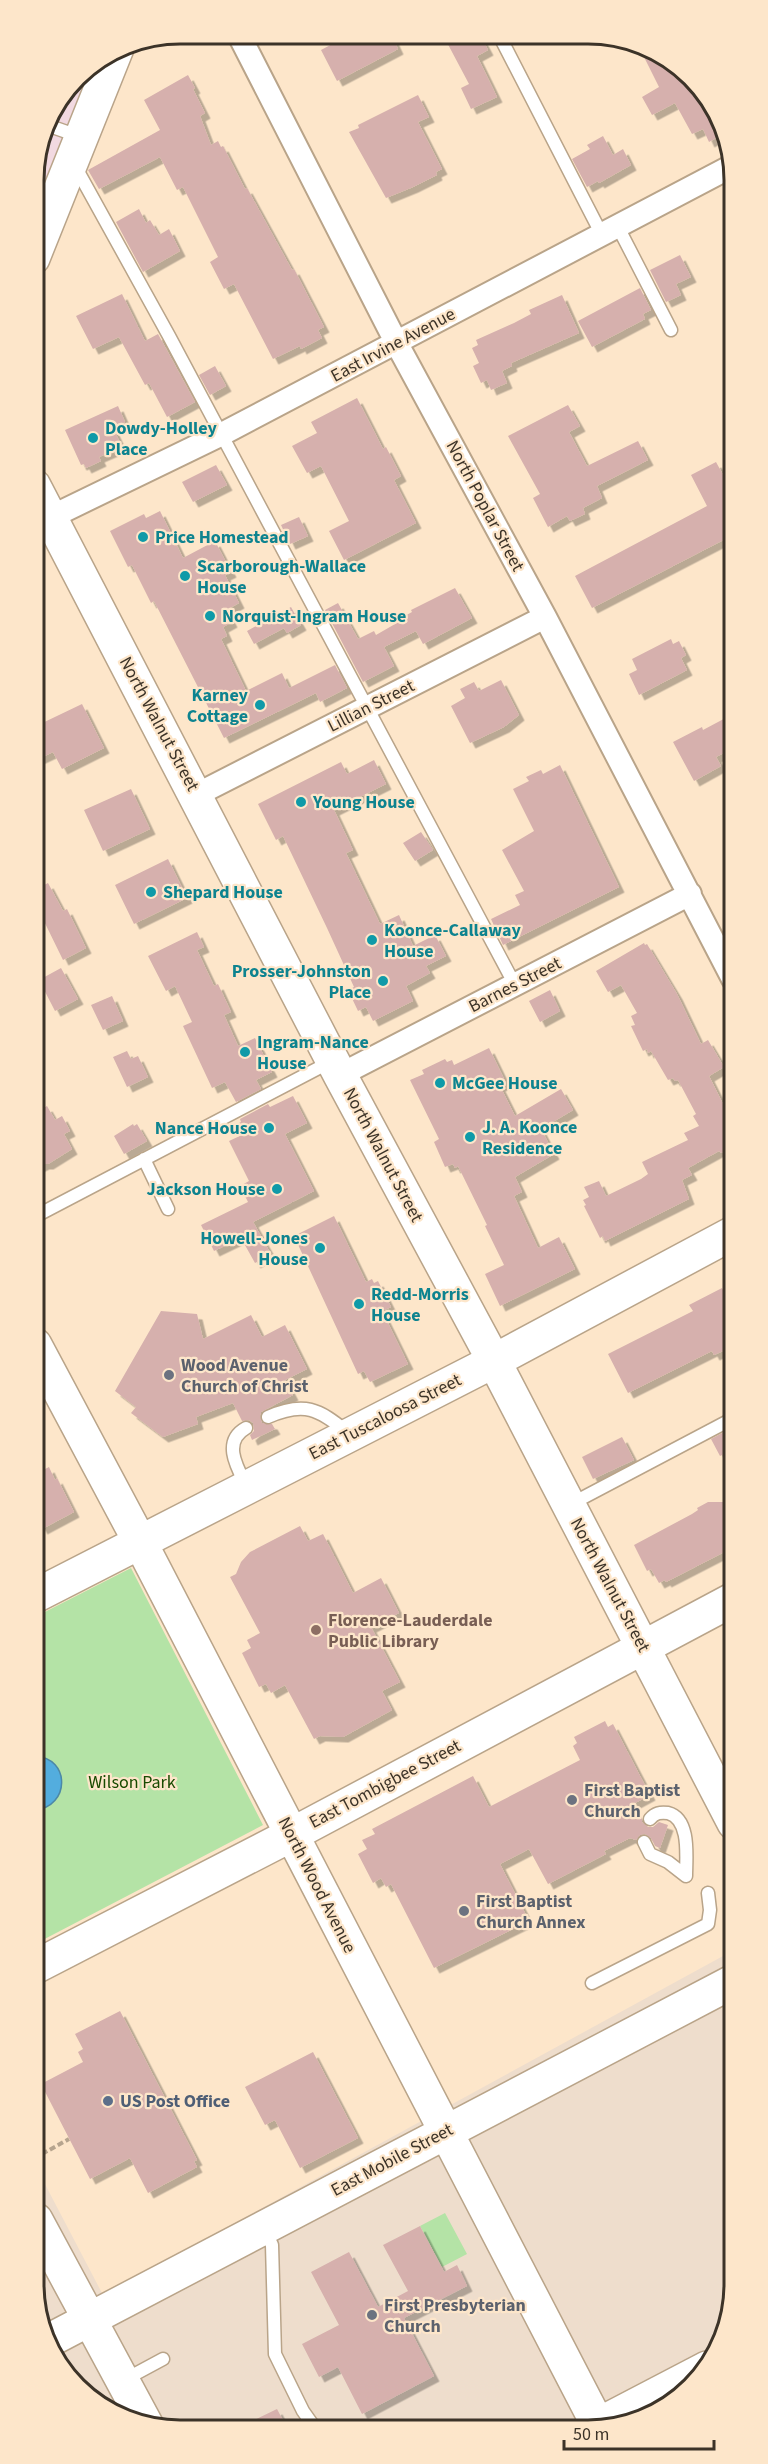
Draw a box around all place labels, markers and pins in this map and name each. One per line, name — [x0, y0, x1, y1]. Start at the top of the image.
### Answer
place label: Dowdy-Holley Place — [105, 416, 217, 462]
marker: Dowdy-Holley Place — [86, 431, 100, 445]
place label: Price Homestead — [155, 525, 289, 550]
marker: Price Homestead — [136, 530, 150, 544]
place label: Scarborough-Wallace House — [197, 554, 366, 600]
marker: Scarborough-Wallace House — [178, 569, 192, 583]
place label: Norquist-Ingram House — [222, 604, 406, 629]
marker: Norquist-Ingram House — [203, 609, 217, 623]
place label: Karney Cottage — [187, 683, 249, 729]
marker: Karney Cottage — [253, 698, 267, 712]
place label: Young House — [312, 790, 415, 815]
marker: Young House — [294, 795, 308, 809]
place label: Shepard House — [163, 880, 283, 905]
marker: Shepard House — [144, 885, 158, 899]
place label: Koonce-Callaway House — [384, 918, 521, 964]
marker: Koonce-Callaway House — [365, 933, 379, 947]
place label: Prosser-Johnston Place — [232, 959, 371, 1005]
marker: Prosser-Johnston Place — [376, 974, 390, 988]
place label: Ingram-Nance House — [257, 1030, 369, 1076]
marker: Ingram-Nance House — [238, 1045, 252, 1059]
place label: McGee House — [452, 1071, 558, 1096]
marker: McGee House — [433, 1076, 447, 1090]
place label: J. A. Koonce Residence — [482, 1115, 577, 1161]
place label: Nance House — [155, 1116, 257, 1141]
marker: Nance House — [262, 1121, 276, 1135]
marker: J. A. Koonce Residence — [463, 1130, 477, 1144]
place label: Jackson House — [147, 1177, 265, 1202]
marker: Jackson House — [270, 1182, 284, 1196]
place label: Howell-Jones House — [200, 1226, 308, 1272]
marker: Howell-Jones House — [313, 1241, 327, 1255]
place label: Redd-Morris House — [371, 1282, 469, 1328]
marker: Redd-Morris House — [352, 1297, 366, 1311]
place label: Wood Avenue Church of Christ — [181, 1353, 308, 1399]
marker: Wood Avenue Church of Christ — [162, 1368, 176, 1382]
place label: Florence-Lauderdale Public Library — [328, 1608, 493, 1654]
marker: Florence-Lauderdale Public Library — [309, 1623, 323, 1637]
place label: First Baptist Church — [584, 1778, 680, 1824]
marker: First Baptist Church — [565, 1793, 579, 1807]
place label: First Baptist Church Annex — [476, 1889, 585, 1935]
marker: First Baptist Church Annex — [457, 1904, 471, 1918]
place label: US Post Office — [120, 2089, 230, 2114]
marker: US Post Office — [101, 2094, 115, 2108]
place label: First Presbyterian Church — [384, 2293, 526, 2339]
marker: First Presbyterian Church — [365, 2308, 379, 2322]

